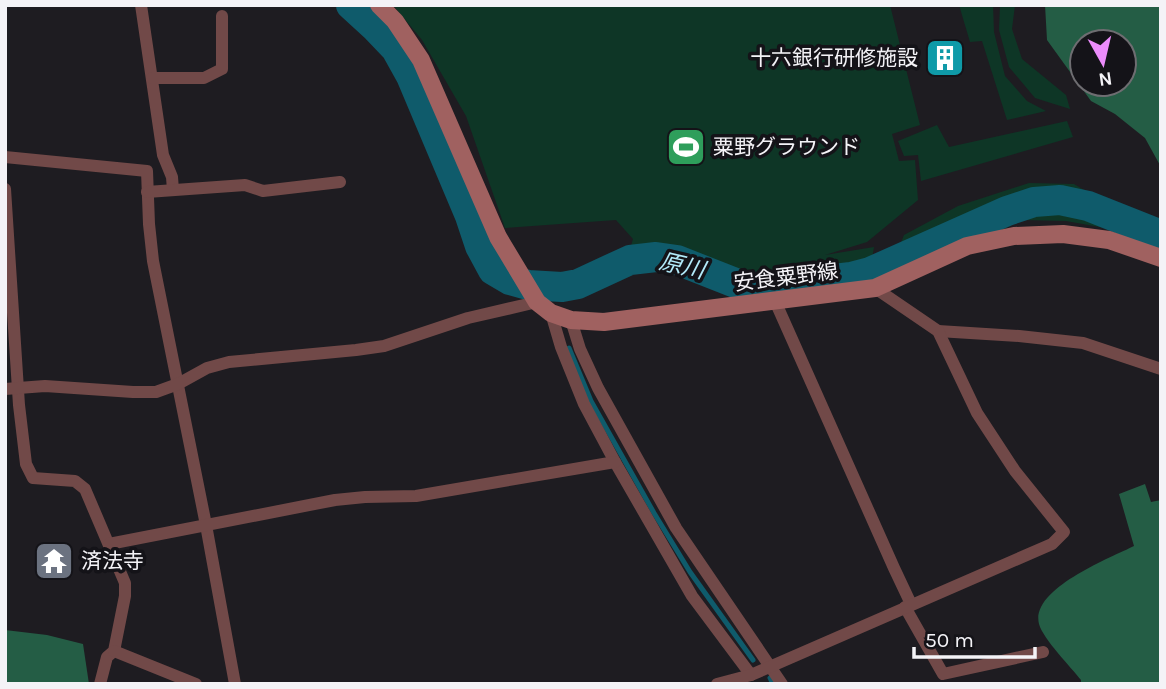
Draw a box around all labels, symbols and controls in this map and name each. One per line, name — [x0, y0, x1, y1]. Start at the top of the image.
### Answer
north arrow — [1068, 28, 1138, 98]
building icon: 十六銀行研修施設 — [924, 37, 966, 79]
place label: 十六銀行研修施設 — [750, 46, 918, 70]
text: N — [1097, 67, 1114, 91]
sports icon: 粟野グラウンド — [665, 126, 707, 168]
place label: 粟野グラウンド — [713, 135, 860, 159]
water label: 原川 — [657, 248, 710, 285]
street label: 安食粟野線 — [732, 259, 840, 295]
temple icon: 済法寺 — [33, 540, 75, 582]
place label: 済法寺 — [81, 549, 144, 573]
scale bar — [914, 616, 1035, 660]
text: 50 m — [925, 628, 974, 652]

